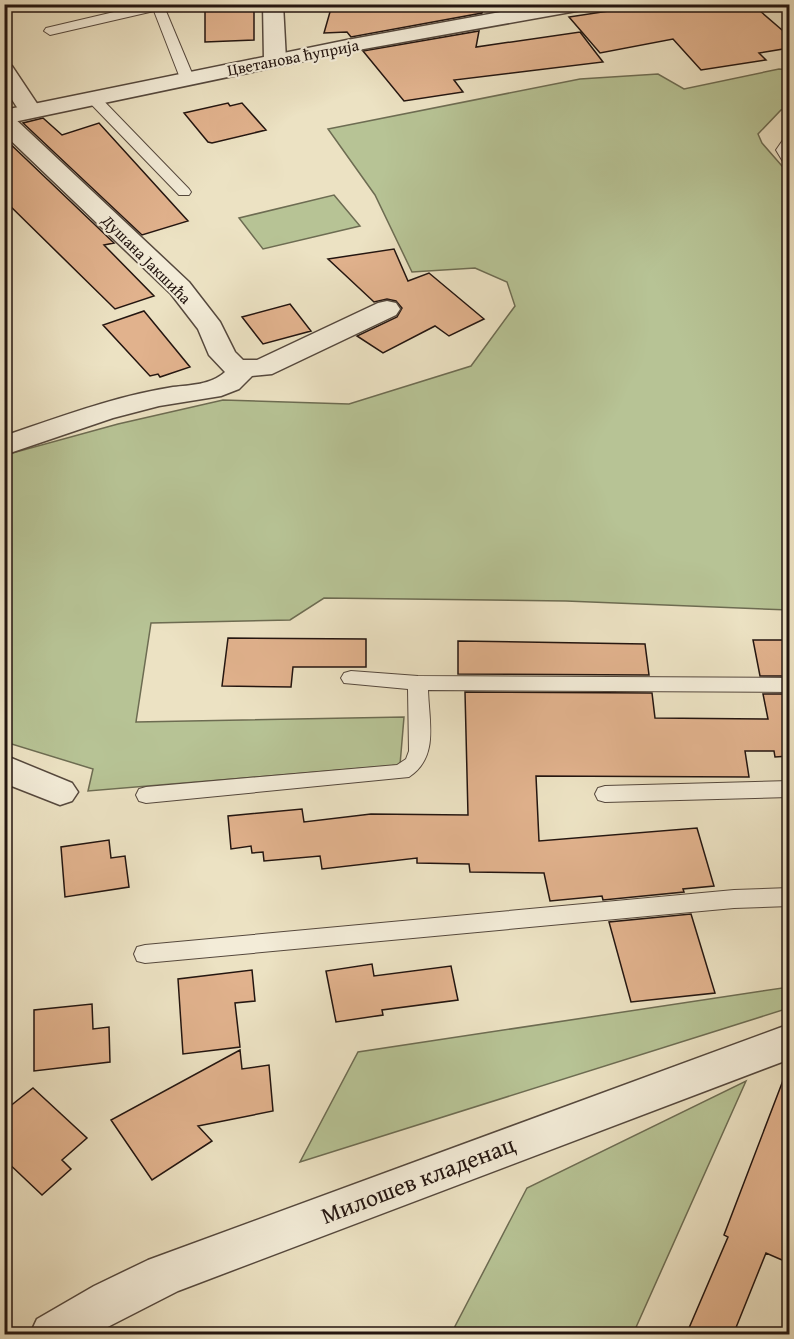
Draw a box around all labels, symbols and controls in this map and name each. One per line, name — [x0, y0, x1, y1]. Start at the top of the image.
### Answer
street label: Цветанова ћуприја — [225, 32, 361, 82]
street label: Душана Јакшића — [96, 208, 197, 309]
street label: Милошев кладенац — [316, 1126, 520, 1233]

